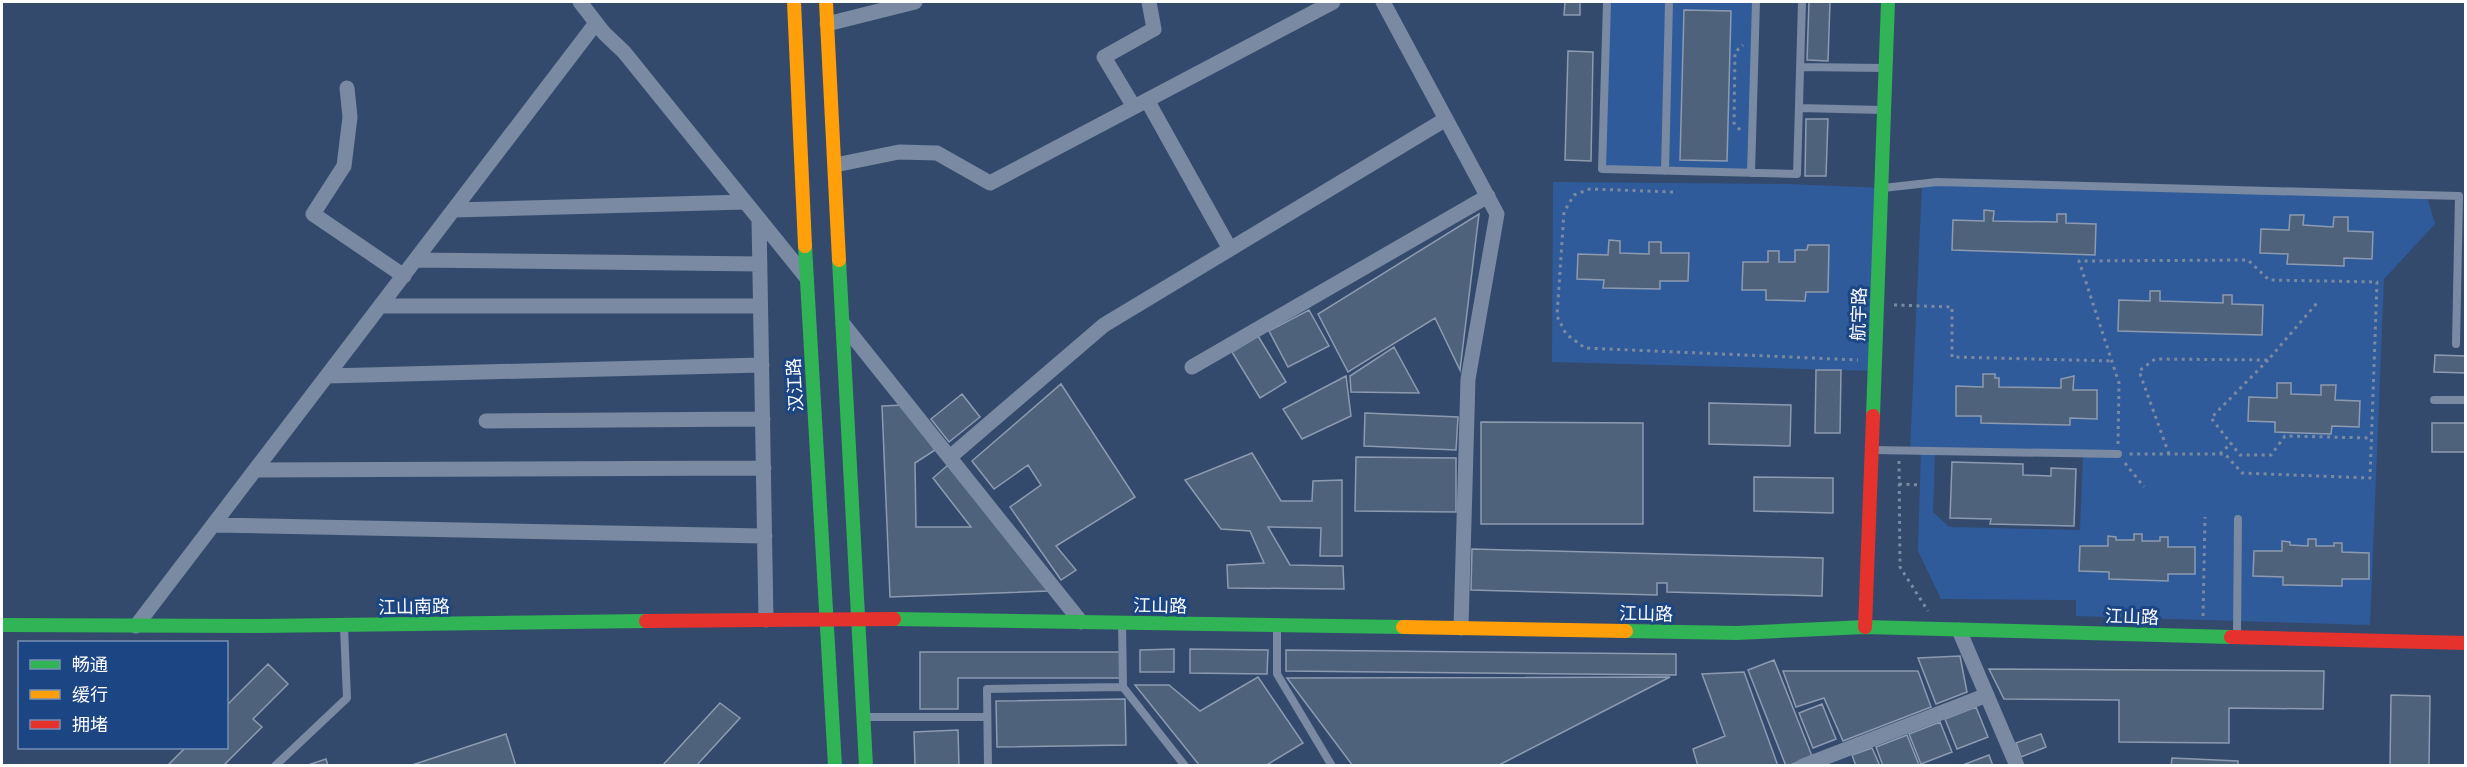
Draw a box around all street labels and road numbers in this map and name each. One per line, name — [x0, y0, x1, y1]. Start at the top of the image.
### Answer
street label: 航宇路 — [1846, 287, 1870, 341]
street label: 汉江路 — [782, 357, 806, 413]
street label: 江山南路 — [378, 594, 450, 618]
street label: 江山路 — [1133, 594, 1187, 616]
street label: 江山路 — [1619, 602, 1673, 624]
street label: 江山路 — [2105, 604, 2159, 628]

